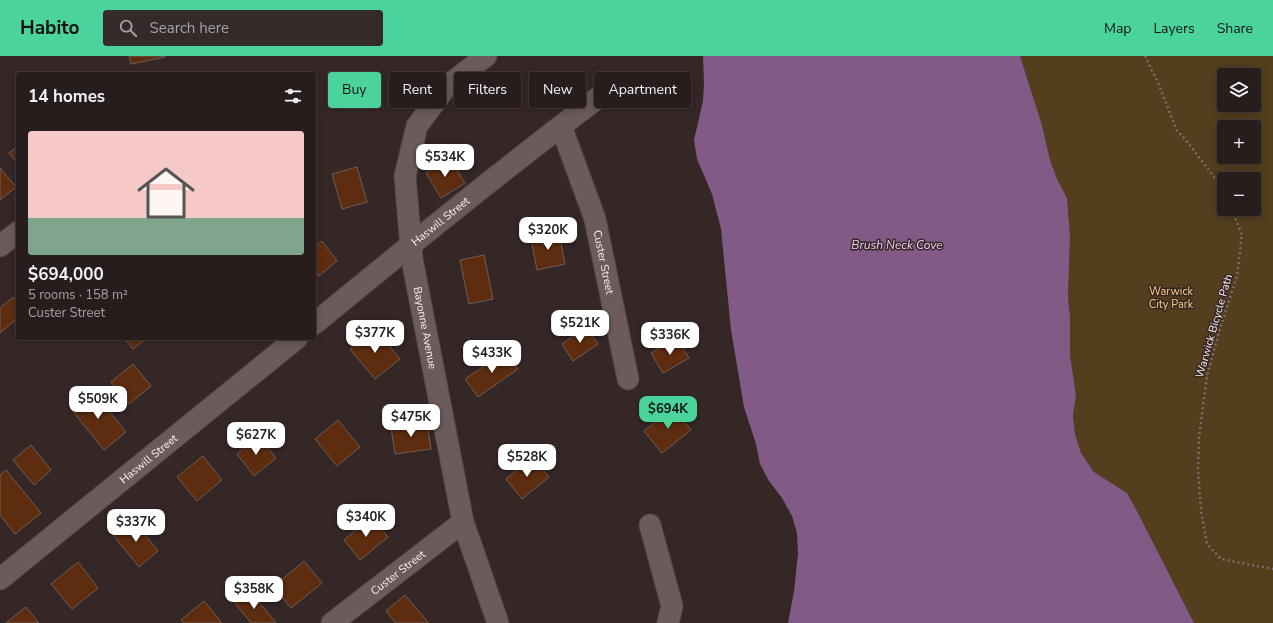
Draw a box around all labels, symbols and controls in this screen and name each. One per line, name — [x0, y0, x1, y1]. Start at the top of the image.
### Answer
search box — [103, 10, 383, 46]
text: Habito — [20, 15, 79, 41]
icon: search — [117, 17, 139, 39]
text: Search here — [149, 18, 229, 38]
text: Map — [1104, 19, 1131, 38]
text: Layers — [1153, 19, 1195, 38]
text: Share — [1217, 19, 1253, 38]
map controls — [1217, 68, 1261, 216]
button: layers — [1217, 68, 1261, 112]
chip: Buy — [328, 72, 381, 108]
chip: Rent — [389, 72, 446, 108]
chip: Filters — [454, 72, 521, 108]
chip: New — [529, 72, 586, 108]
chip: Apartment — [594, 72, 691, 108]
text: 14 homes — [28, 85, 105, 108]
icon: filters — [282, 85, 304, 107]
button: + — [1217, 120, 1261, 164]
pin: $534K — [417, 144, 473, 178]
text: $534K — [425, 148, 465, 166]
icon: home — [130, 157, 202, 229]
button: − — [1217, 172, 1261, 216]
street label: Haswill Street — [408, 193, 473, 249]
pin: $320K — [520, 217, 576, 251]
text: $320K — [528, 221, 568, 239]
street label: Custer Street — [590, 229, 618, 296]
water label: Brush Neck Cove — [851, 237, 943, 253]
text: $694,000 — [28, 263, 104, 286]
street label: Warwick Bicycle Path — [1192, 272, 1236, 380]
park label: Warwick City Park — [1149, 284, 1194, 312]
street label: Bayonne Avenue — [410, 285, 441, 370]
text: 5 rooms · 158 m² — [28, 286, 128, 304]
text: Custer Street — [28, 304, 105, 322]
pin: $521K — [552, 310, 608, 344]
text: $521K — [560, 314, 600, 332]
pin: $377K — [347, 320, 403, 354]
pin: $336K — [642, 322, 698, 356]
text: $377K — [355, 324, 395, 342]
text: $336K — [650, 326, 690, 344]
pin: $433K — [464, 340, 520, 374]
text: $433K — [472, 344, 512, 362]
pin: $509K — [70, 386, 126, 420]
text: $509K — [78, 390, 118, 408]
pin: $694K — [640, 396, 696, 430]
text: $694K — [648, 400, 688, 418]
pin: $475K — [383, 404, 439, 438]
text: $475K — [391, 408, 431, 426]
pin: $627K — [228, 422, 284, 456]
text: $627K — [236, 426, 276, 444]
street label: Haswill Street — [116, 430, 181, 487]
pin: $528K — [499, 444, 555, 478]
text: $528K — [507, 448, 547, 466]
pin: $340K — [338, 504, 394, 538]
text: $340K — [346, 508, 386, 526]
pin: $337K — [108, 509, 164, 543]
text: $337K — [116, 513, 156, 531]
street label: Custer Street — [367, 546, 428, 598]
pin: $358K — [226, 576, 282, 610]
text: $358K — [234, 580, 274, 598]

